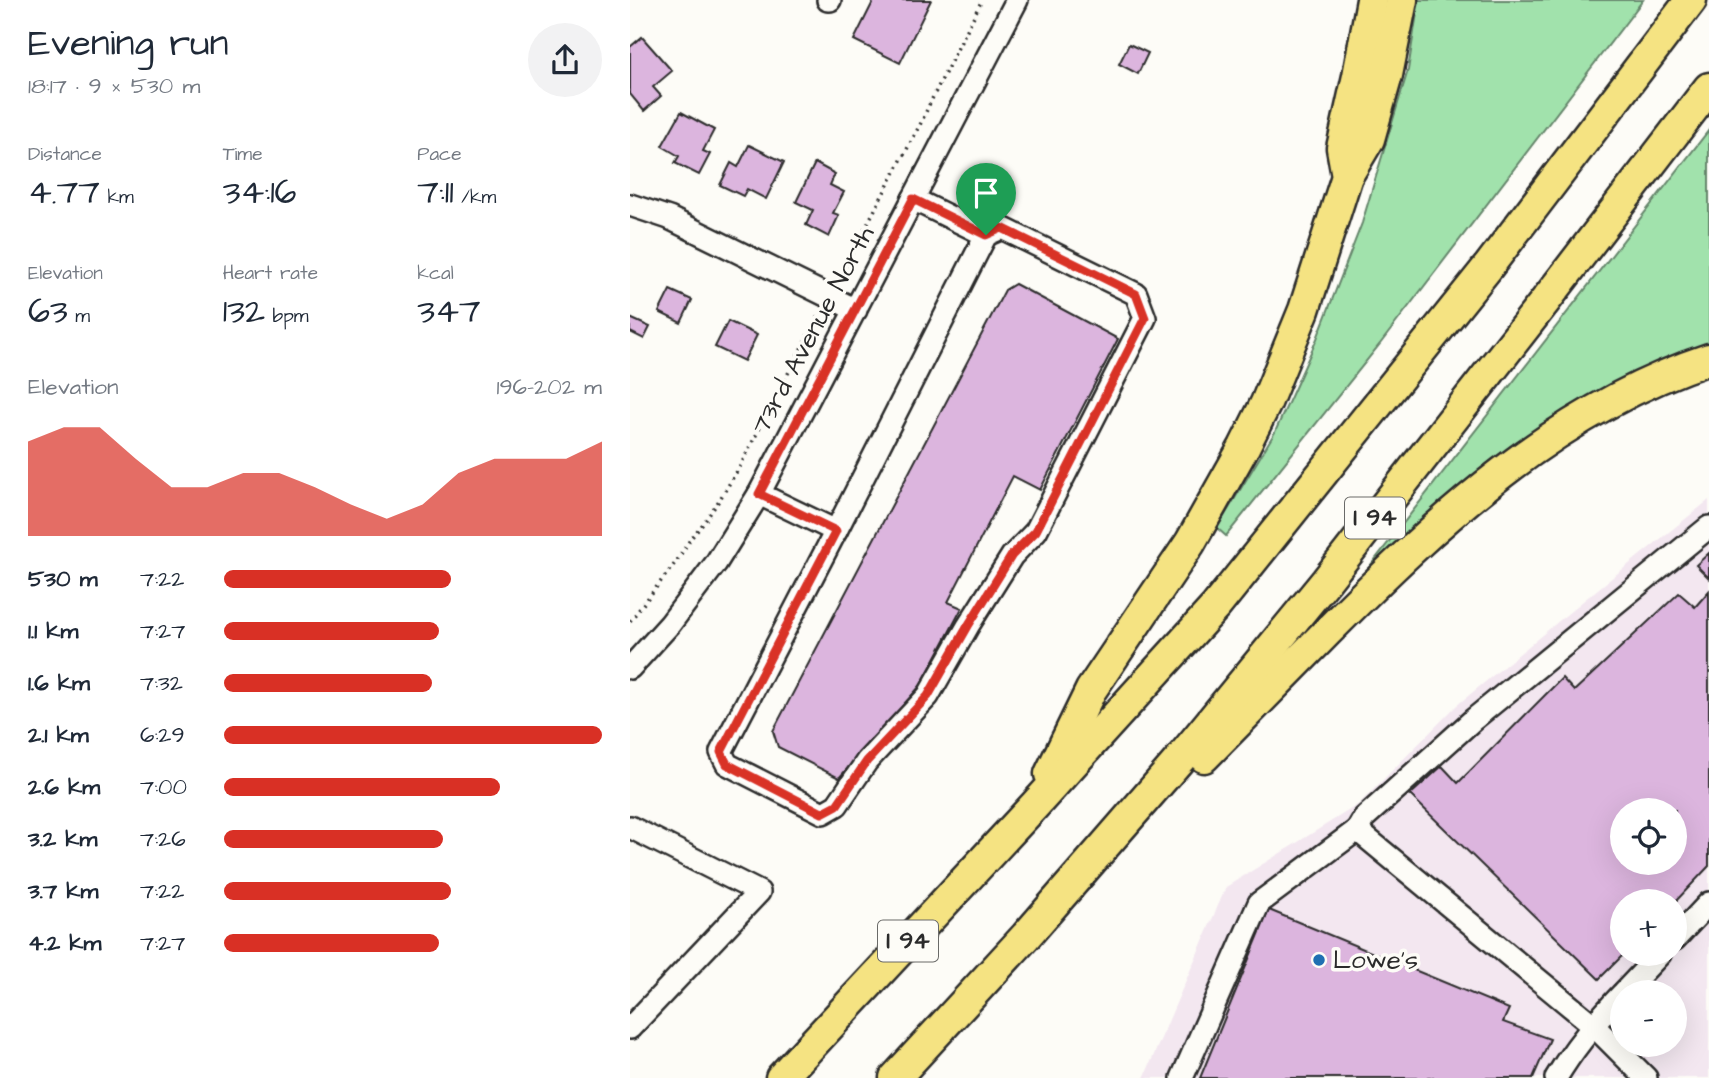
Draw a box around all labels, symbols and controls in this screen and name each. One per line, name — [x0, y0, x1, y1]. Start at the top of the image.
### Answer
text: Evening run — [28, 18, 229, 70]
button: share — [528, 23, 602, 97]
text: 18:17 · 9 × 530 m — [28, 70, 200, 102]
text: Distance — [28, 141, 102, 168]
text: Time — [223, 141, 262, 168]
text: Pace — [417, 141, 461, 168]
pin — [956, 163, 1016, 235]
text: 4.77 — [28, 168, 100, 217]
text: 34:16 — [223, 168, 297, 217]
text: 7:11 — [417, 168, 454, 217]
icon: arrive — [967, 174, 1005, 212]
text: km — [100, 184, 134, 211]
text: /km — [454, 184, 496, 211]
street label: 73rd Avenue North — [743, 220, 883, 440]
text: Elevation — [28, 260, 103, 287]
text: Heart rate — [223, 260, 318, 287]
text: kcal — [417, 260, 454, 287]
text: 63 — [28, 287, 68, 336]
text: 132 — [223, 287, 265, 336]
text: 347 — [417, 287, 481, 336]
text: m — [68, 303, 90, 330]
text: bpm — [265, 303, 309, 330]
text: Elevation — [28, 371, 119, 403]
text: 196–202 m — [496, 371, 602, 403]
road number: I 94 — [1345, 498, 1405, 538]
text: 530 m — [28, 563, 98, 595]
text: 7:22 — [140, 563, 184, 595]
text: 1.1 km — [28, 615, 78, 647]
text: 7:27 — [140, 615, 185, 647]
text: 1.6 km — [28, 667, 90, 699]
text: 7:32 — [140, 667, 183, 699]
text: 2.1 km — [28, 719, 89, 751]
text: 6:29 — [140, 719, 185, 751]
text: 2.6 km — [28, 771, 100, 803]
text: 7:00 — [140, 771, 187, 803]
map controls — [1610, 798, 1687, 1057]
button: locate — [1610, 798, 1687, 875]
text: 3.2 km — [28, 823, 97, 855]
text: 7:26 — [140, 823, 186, 855]
text: 3.7 km — [28, 875, 98, 907]
text: 7:22 — [140, 875, 184, 907]
button: + — [1610, 889, 1687, 966]
road number: I 94 — [878, 920, 938, 961]
text: 4.2 km — [28, 927, 101, 959]
text: 7:27 — [140, 927, 185, 959]
place label: Lowe's — [1333, 942, 1418, 978]
marker: Lowe's — [1311, 952, 1327, 968]
button: − — [1610, 980, 1687, 1057]

